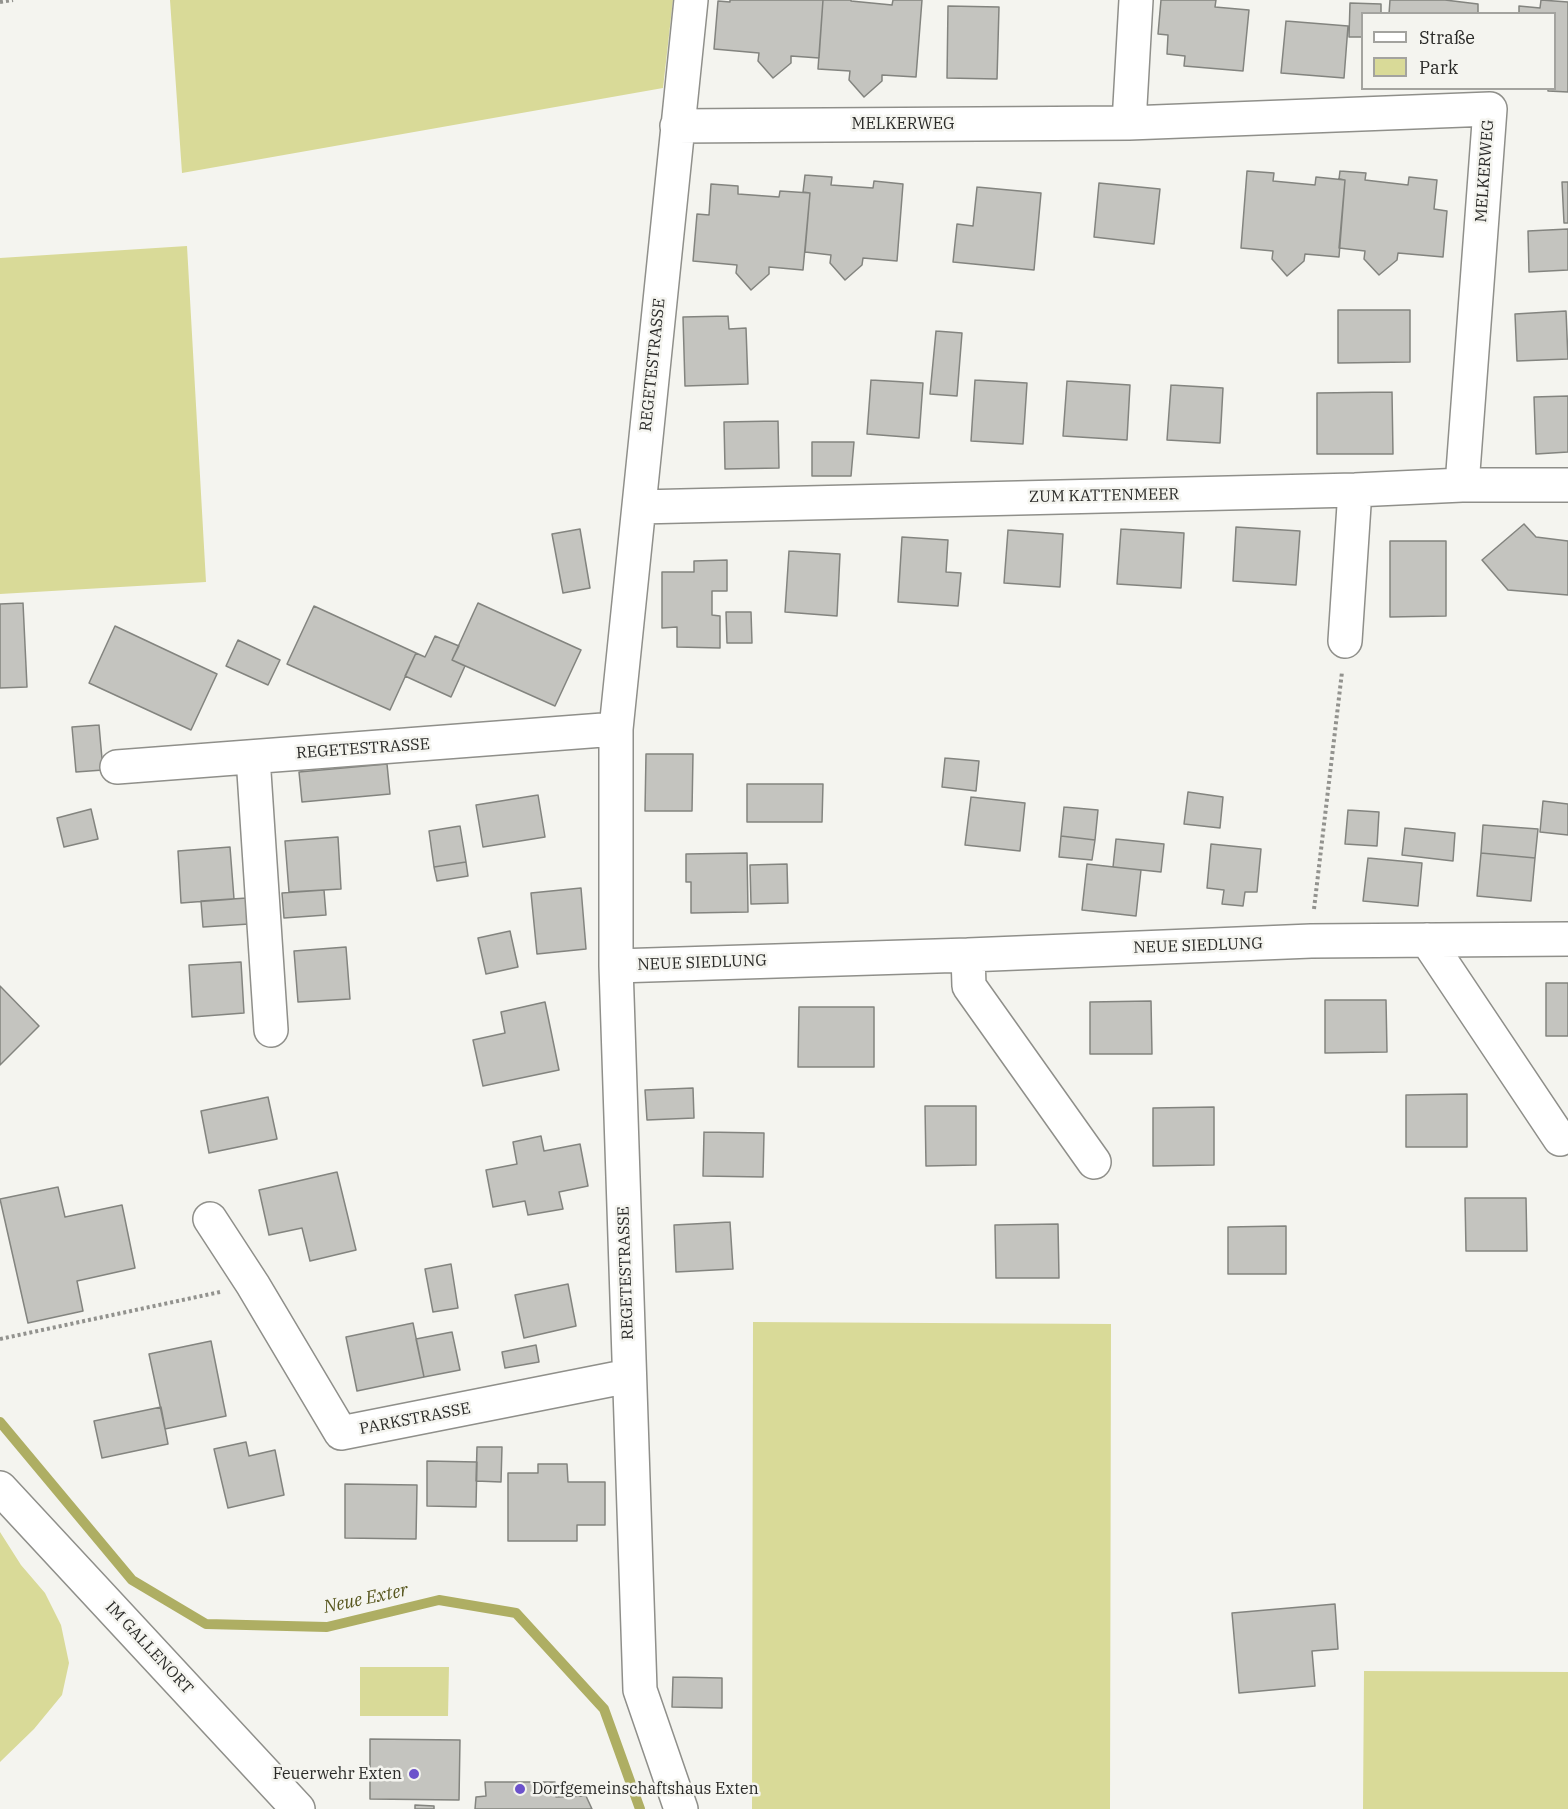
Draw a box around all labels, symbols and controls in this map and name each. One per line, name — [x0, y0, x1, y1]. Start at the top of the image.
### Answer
legend — [1361, 12, 1556, 90]
text: Straße — [1419, 26, 1475, 49]
text: Park — [1419, 56, 1458, 79]
street label: MELKERWEG — [852, 114, 954, 134]
street label: MELKERWEG — [1472, 119, 1498, 223]
street label: REGETESTRASSE — [636, 297, 670, 433]
street label: ZUM KATTENMEER — [1029, 485, 1179, 507]
street label: REGETESTRASSE — [295, 735, 431, 763]
street label: NEUE SIEDLUNG — [1133, 934, 1263, 958]
street label: NEUE SIEDLUNG — [637, 951, 767, 975]
street label: REGETESTRASSE — [614, 1206, 638, 1340]
street label: PARKSTRASSE — [358, 1399, 472, 1439]
water label: Neue Exter — [322, 1580, 410, 1618]
street label: IM GALLENORT — [101, 1598, 197, 1698]
place label: Feuerwehr Exten — [273, 1764, 402, 1784]
marker: Feuerwehr Exten — [407, 1767, 421, 1781]
place label: Dorfgemeinschaftshaus Exten — [532, 1779, 759, 1799]
marker: Dorfgemeinschaftshaus Exten — [513, 1782, 527, 1796]

